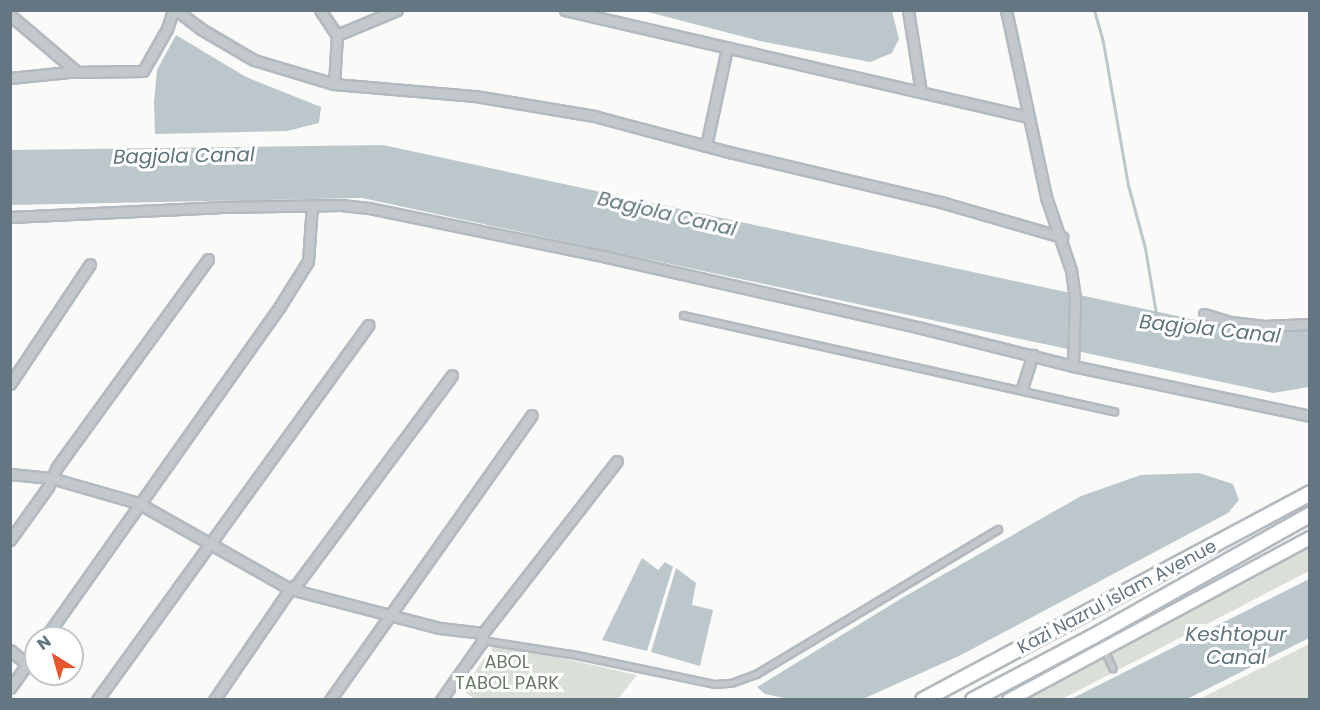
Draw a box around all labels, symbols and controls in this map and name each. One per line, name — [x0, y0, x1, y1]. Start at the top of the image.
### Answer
water label: Bagjola Canal — [113, 143, 255, 169]
water label: Bagjola Canal — [595, 186, 739, 242]
water label: Bagjola Canal — [1138, 310, 1282, 348]
street label: Kazi Nazrul Islam Avenue — [1014, 535, 1220, 659]
water label: Keshtopur Canal — [1185, 622, 1287, 669]
north arrow — [24, 626, 84, 686]
text: N — [32, 630, 56, 656]
park label: ABOL TABOL PARK — [455, 652, 559, 694]

